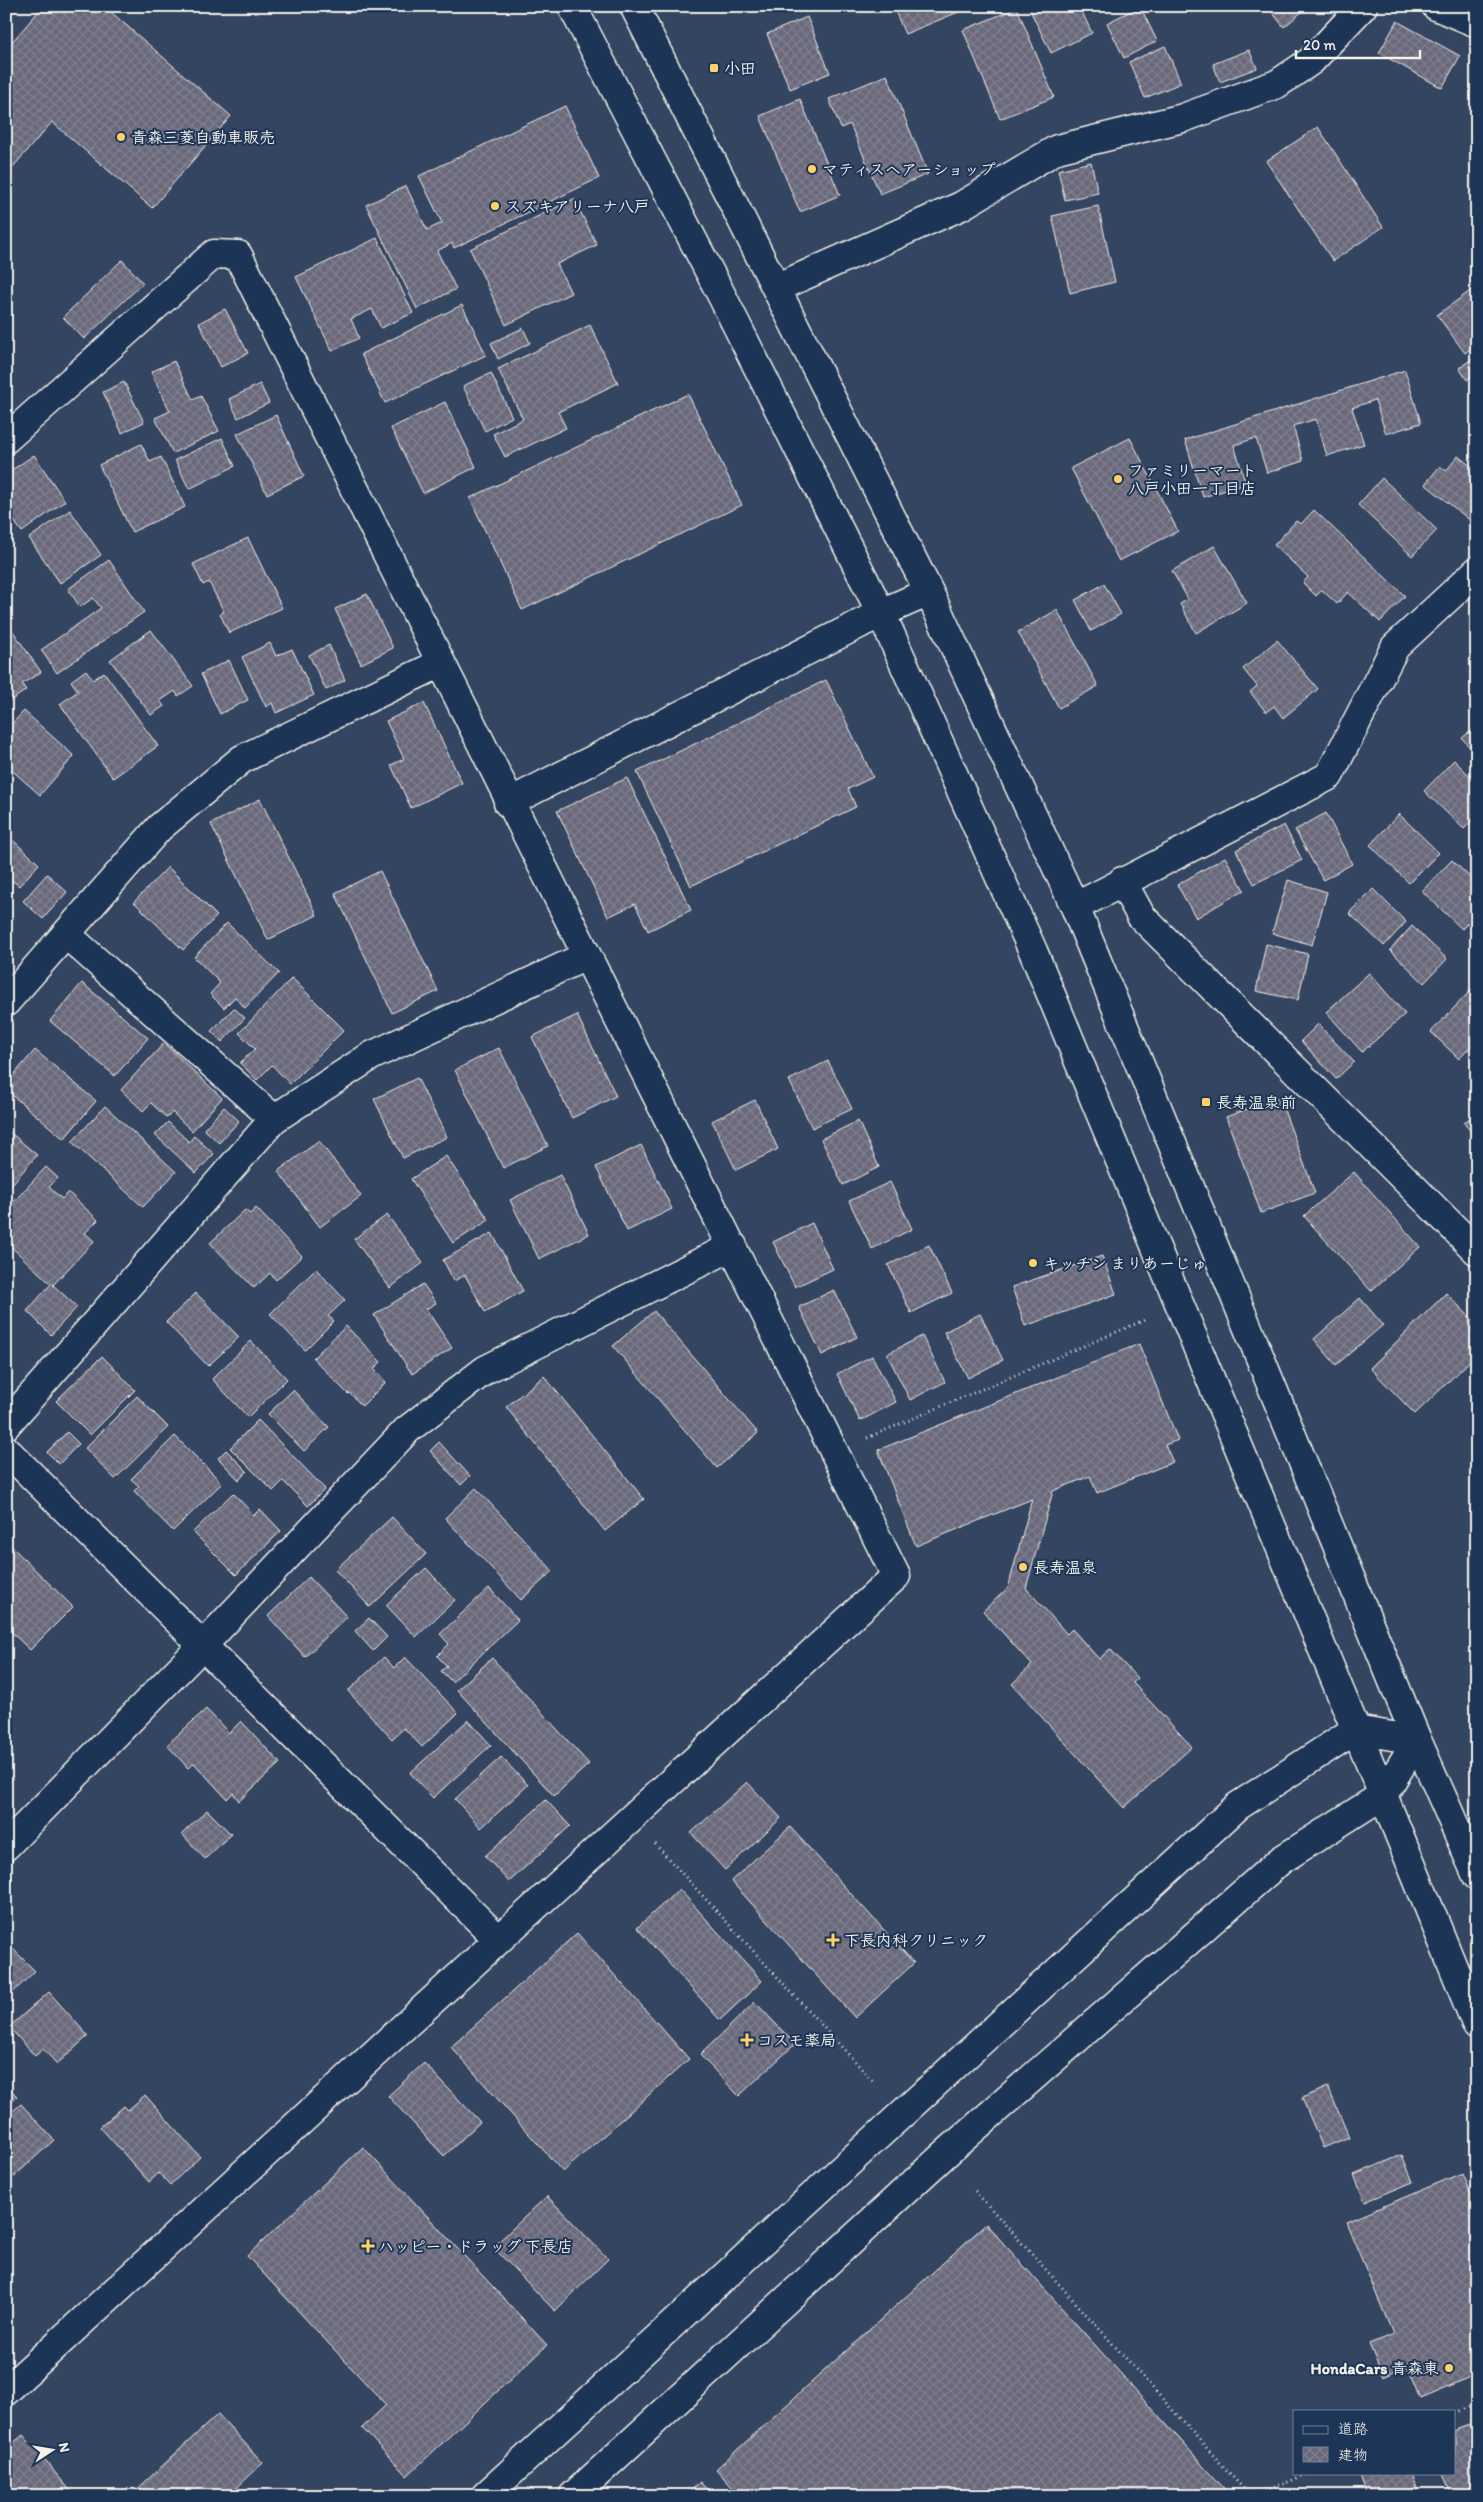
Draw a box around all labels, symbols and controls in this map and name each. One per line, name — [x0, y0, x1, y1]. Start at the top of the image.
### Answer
scale bar — [1296, 28, 1419, 60]
text: 20 m — [1303, 36, 1337, 54]
place label: 小田 — [724, 59, 756, 78]
marker: 小田 — [708, 62, 720, 74]
place label: 青森三菱自動車販売 — [131, 128, 275, 147]
marker: 青森三菱自動車販売 — [115, 131, 127, 143]
place label: マティスヘアーショップ — [822, 160, 995, 179]
marker: マティスヘアーショップ — [806, 163, 818, 175]
place label: スズキアリーナ八戸 — [505, 197, 650, 216]
marker: スズキアリーナ八戸 — [489, 200, 501, 212]
place label: ファミリーマート 八戸小田一丁目店 — [1128, 461, 1257, 498]
marker: ファミリーマート 八戸小田一丁目店 — [1112, 473, 1124, 485]
place label: 長寿温泉前 — [1216, 1093, 1296, 1112]
marker: 長寿温泉前 — [1200, 1096, 1212, 1108]
place label: キッチン まりあーじゅ — [1043, 1254, 1207, 1273]
marker: キッチン まりあーじゅ — [1027, 1257, 1039, 1269]
place label: 長寿温泉 — [1033, 1558, 1097, 1577]
marker: 長寿温泉 — [1017, 1561, 1029, 1573]
place label: 下長内科クリニック — [844, 1931, 988, 1950]
marker: 下長内科クリニック — [826, 1933, 840, 1947]
place label: コスモ薬局 — [757, 2031, 836, 2050]
marker: コスモ薬局 — [741, 2034, 753, 2046]
place label: ハッピー・ドラッグ 下長店 — [378, 2237, 573, 2256]
marker: ハッピー・ドラッグ 下長店 — [362, 2240, 374, 2252]
place label: HondaCars 青森東 — [1311, 2359, 1439, 2378]
marker: HondaCars 青森東 — [1443, 2362, 1455, 2374]
legend — [1293, 2410, 1456, 2474]
text: 道路 — [1338, 2420, 1368, 2438]
north arrow — [28, 2424, 78, 2474]
text: N — [55, 2441, 74, 2454]
text: 建物 — [1338, 2446, 1368, 2464]

